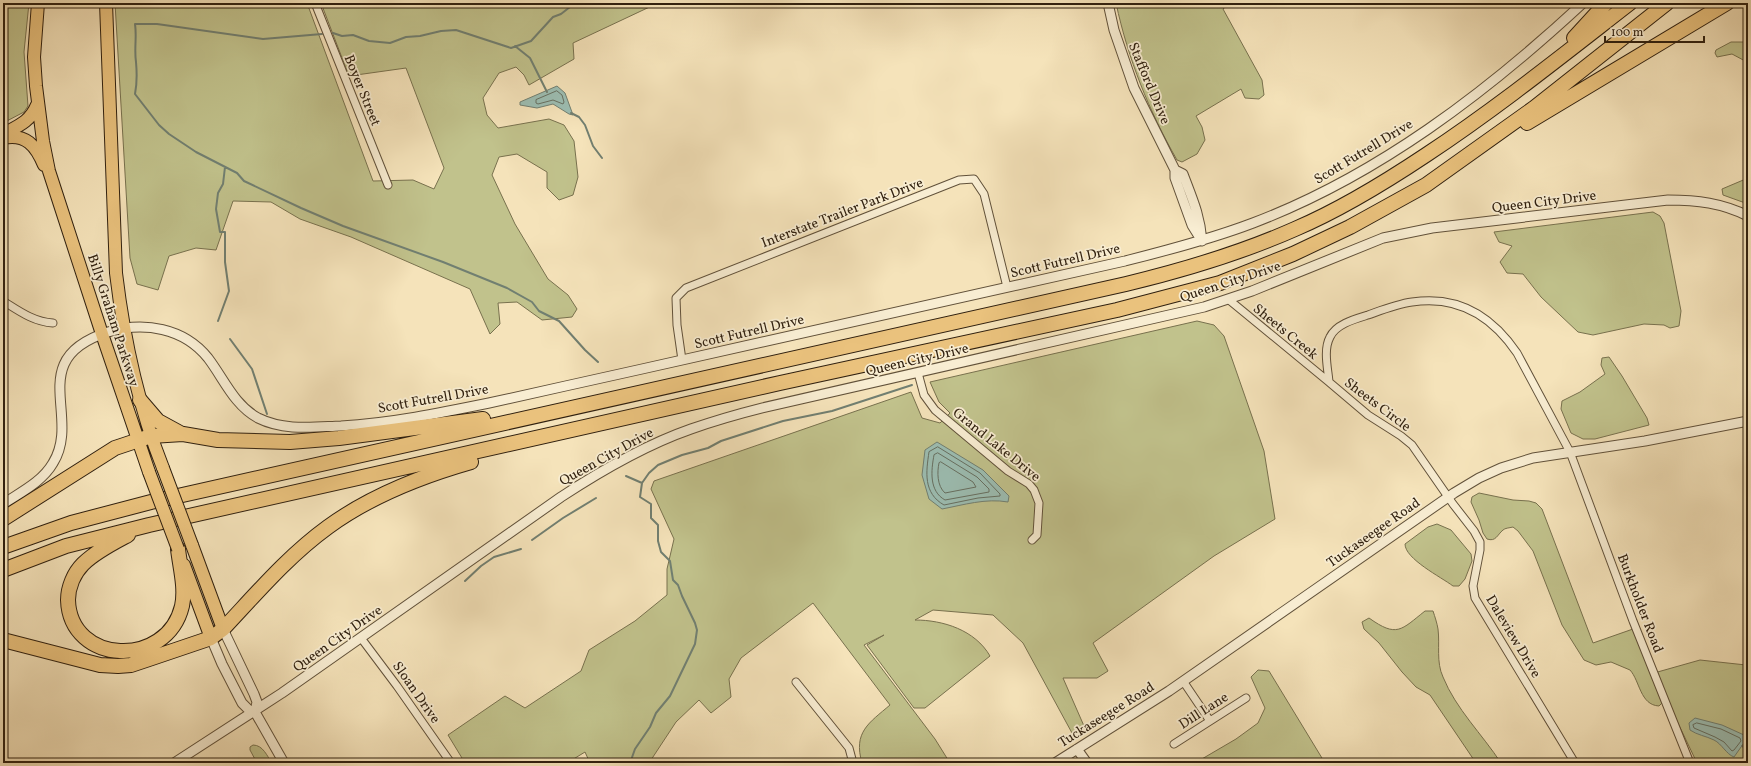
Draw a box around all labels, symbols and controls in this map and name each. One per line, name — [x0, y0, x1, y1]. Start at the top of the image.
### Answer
scale bar — [1605, 18, 1704, 44]
text: 100 m — [1611, 25, 1644, 41]
street label: Stafford Drive — [1123, 40, 1175, 128]
street label: Boyer Street — [339, 52, 385, 129]
street label: Scott Futrell Drive — [1311, 115, 1417, 189]
street label: Interstate Trailer Park Drive — [759, 174, 926, 253]
street label: Queen City Drive — [1491, 187, 1598, 218]
street label: Scott Futrell Drive — [1009, 240, 1122, 283]
street label: Billy Graham Parkway — [82, 252, 143, 390]
street label: Queen City Drive — [1178, 257, 1284, 308]
street label: Sheets Creek — [1248, 300, 1322, 365]
street label: Scott Futrell Drive — [693, 311, 806, 354]
street label: Queen City Drive — [864, 339, 971, 382]
street label: Sheets Circle — [1340, 374, 1415, 437]
street label: Scott Futrell Drive — [376, 380, 490, 419]
street label: Grand Lake Drive — [948, 404, 1044, 487]
street label: Queen City Drive — [556, 423, 658, 491]
street label: Tuckaseegee Road — [1323, 494, 1424, 573]
street label: Burkholder Road — [1612, 551, 1667, 656]
street label: Daleview Drive — [1481, 592, 1545, 682]
street label: Queen City Drive — [289, 601, 387, 677]
street label: Sloan Drive — [387, 658, 444, 728]
street label: Tuckaseegee Road — [1055, 678, 1159, 752]
street label: Dill Lane — [1175, 688, 1233, 734]

